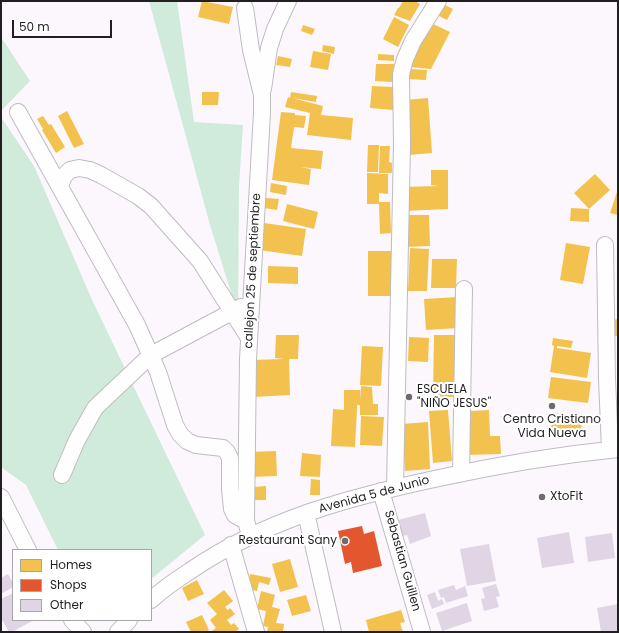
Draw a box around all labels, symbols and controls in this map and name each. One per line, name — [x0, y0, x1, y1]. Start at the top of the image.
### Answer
scale bar — [14, 12, 114, 38]
text: 50 m — [19, 18, 50, 35]
street label: callejon 25 de septiembre — [242, 193, 264, 349]
place label: ESCUELA "NIÑO JESUS" — [417, 383, 491, 411]
marker: ESCUELA "NIÑO JESUS" — [404, 392, 414, 402]
marker: Centro Cristiano Vida Nueva — [547, 401, 557, 411]
place label: Centro Cristiano Vida Nueva — [503, 413, 601, 441]
street label: Avenida 5 de Junio — [317, 473, 431, 517]
place label: XtoFit — [550, 490, 583, 504]
marker: XtoFit — [537, 492, 547, 502]
street label: Sebastian Guillen — [381, 509, 423, 613]
place label: Restaurant Sany — [238, 534, 337, 548]
marker: Restaurant Sany — [340, 536, 350, 546]
legend — [12, 549, 152, 621]
text: Homes — [50, 556, 92, 573]
text: Shops — [50, 576, 87, 593]
text: Other — [50, 596, 83, 613]

